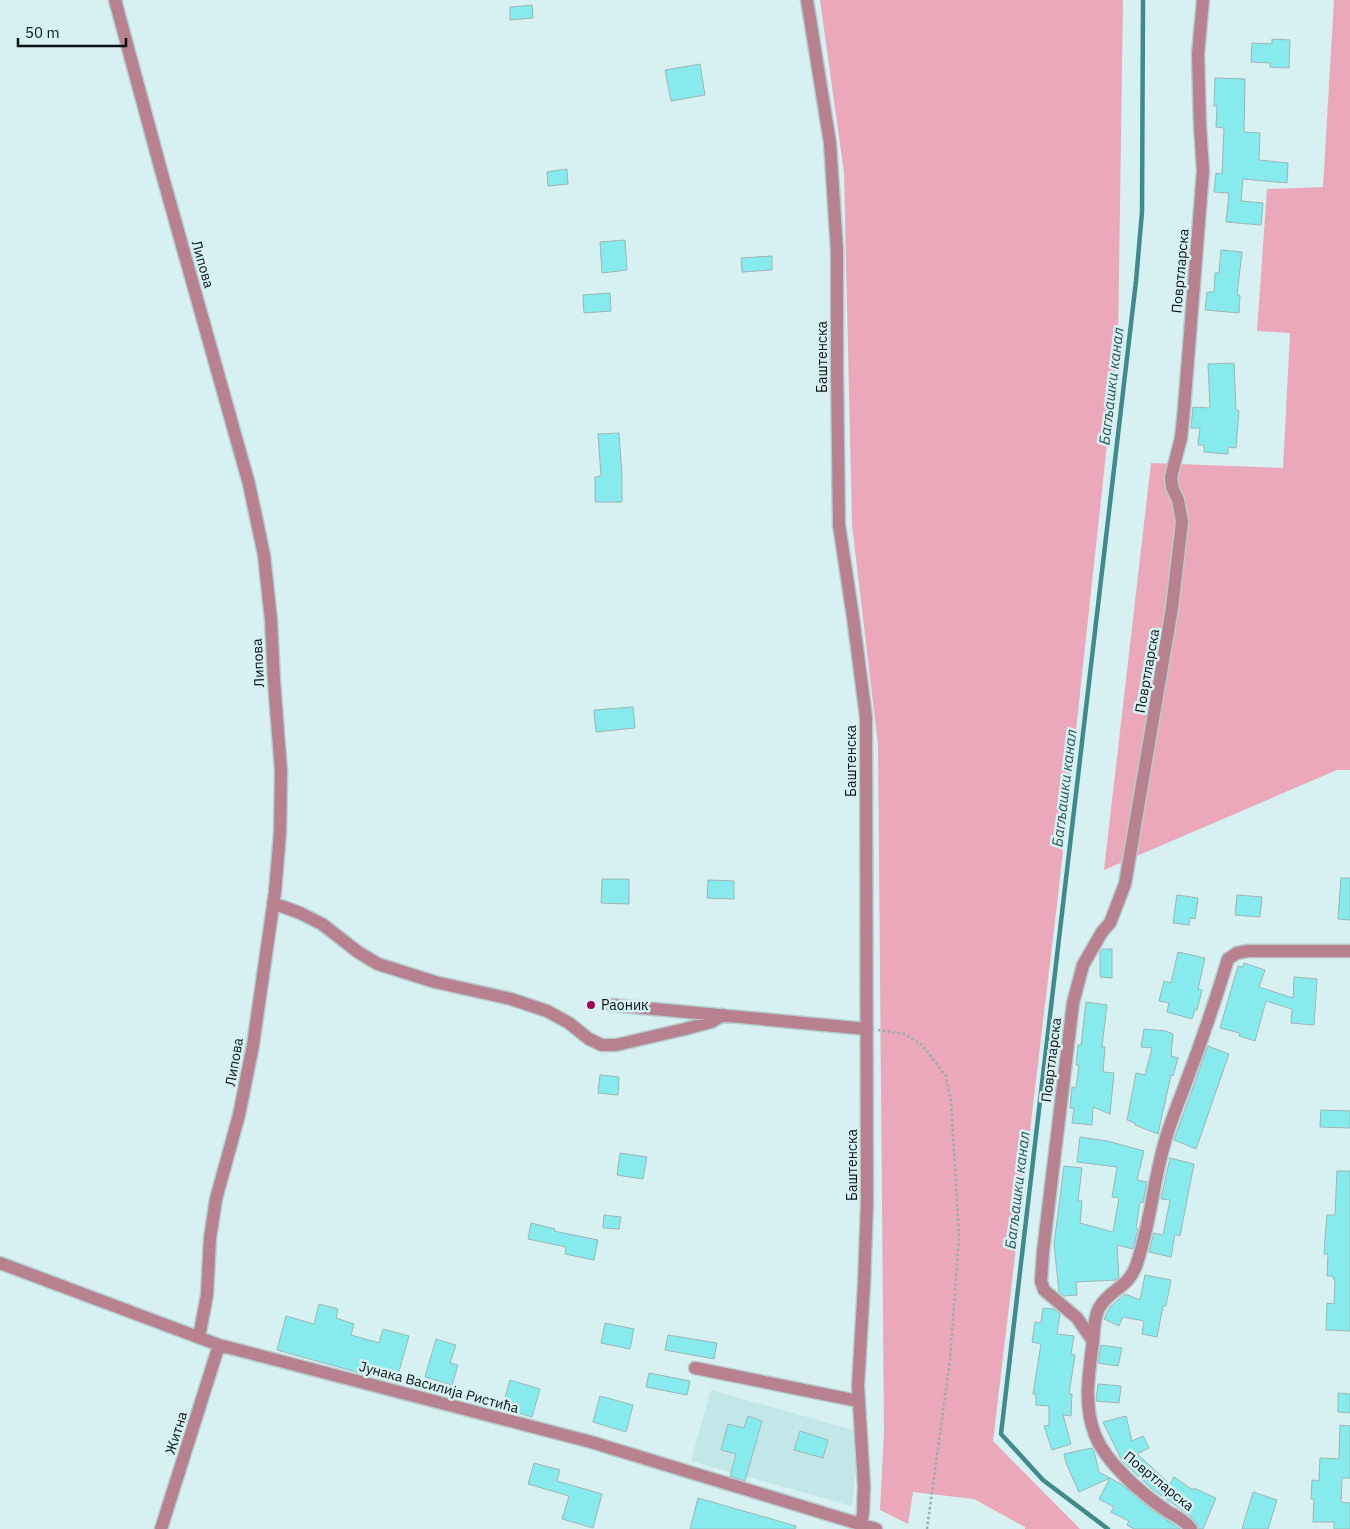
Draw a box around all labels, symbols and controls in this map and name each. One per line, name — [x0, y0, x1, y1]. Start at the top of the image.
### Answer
scale bar — [18, 15, 125, 47]
text: 50 m — [25, 23, 60, 42]
street label: Повртларска — [1167, 227, 1193, 314]
street label: Липова — [188, 238, 219, 290]
street label: Баштенска — [813, 320, 831, 393]
water label: Багљашки канал — [1094, 326, 1128, 446]
street label: Повртларска — [1131, 627, 1163, 714]
street label: Липова — [248, 638, 268, 688]
street label: Баштенска — [842, 724, 860, 797]
water label: Багљашки канал — [1047, 728, 1081, 848]
place label: Раоник — [601, 996, 649, 1014]
marker: Раоник — [585, 999, 597, 1011]
street label: Повртларска — [1037, 1016, 1065, 1103]
street label: Липова — [221, 1036, 247, 1088]
street label: Баштенска — [843, 1128, 861, 1201]
water label: Багљашки канал — [1000, 1130, 1034, 1250]
street label: Јунака Василија Ристића — [357, 1357, 521, 1417]
street label: Житна — [161, 1409, 191, 1457]
street label: Повртларска — [1120, 1447, 1198, 1515]

